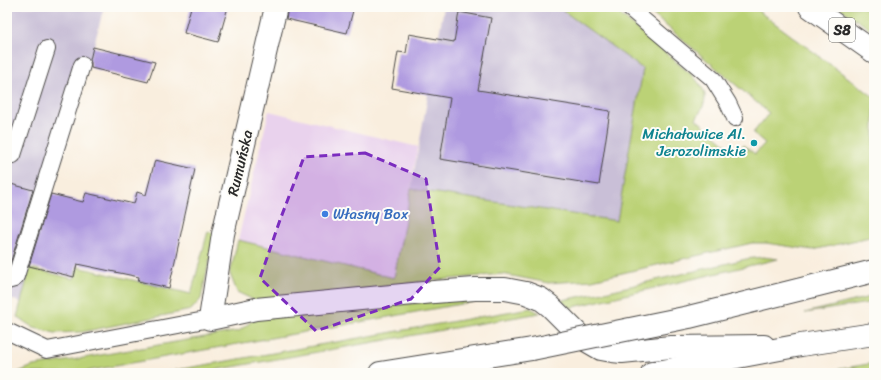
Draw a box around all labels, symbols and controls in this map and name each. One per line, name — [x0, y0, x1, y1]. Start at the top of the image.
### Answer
road number: S8 — [829, 18, 855, 42]
place label: Michałowice Al. Jerozolimskie — [642, 121, 746, 164]
street label: Rumuńska — [220, 127, 260, 199]
marker: Michałowice Al. Jerozolimskie — [749, 138, 759, 148]
place label: Własny Box — [333, 201, 409, 227]
marker: Własny Box — [320, 209, 330, 219]

